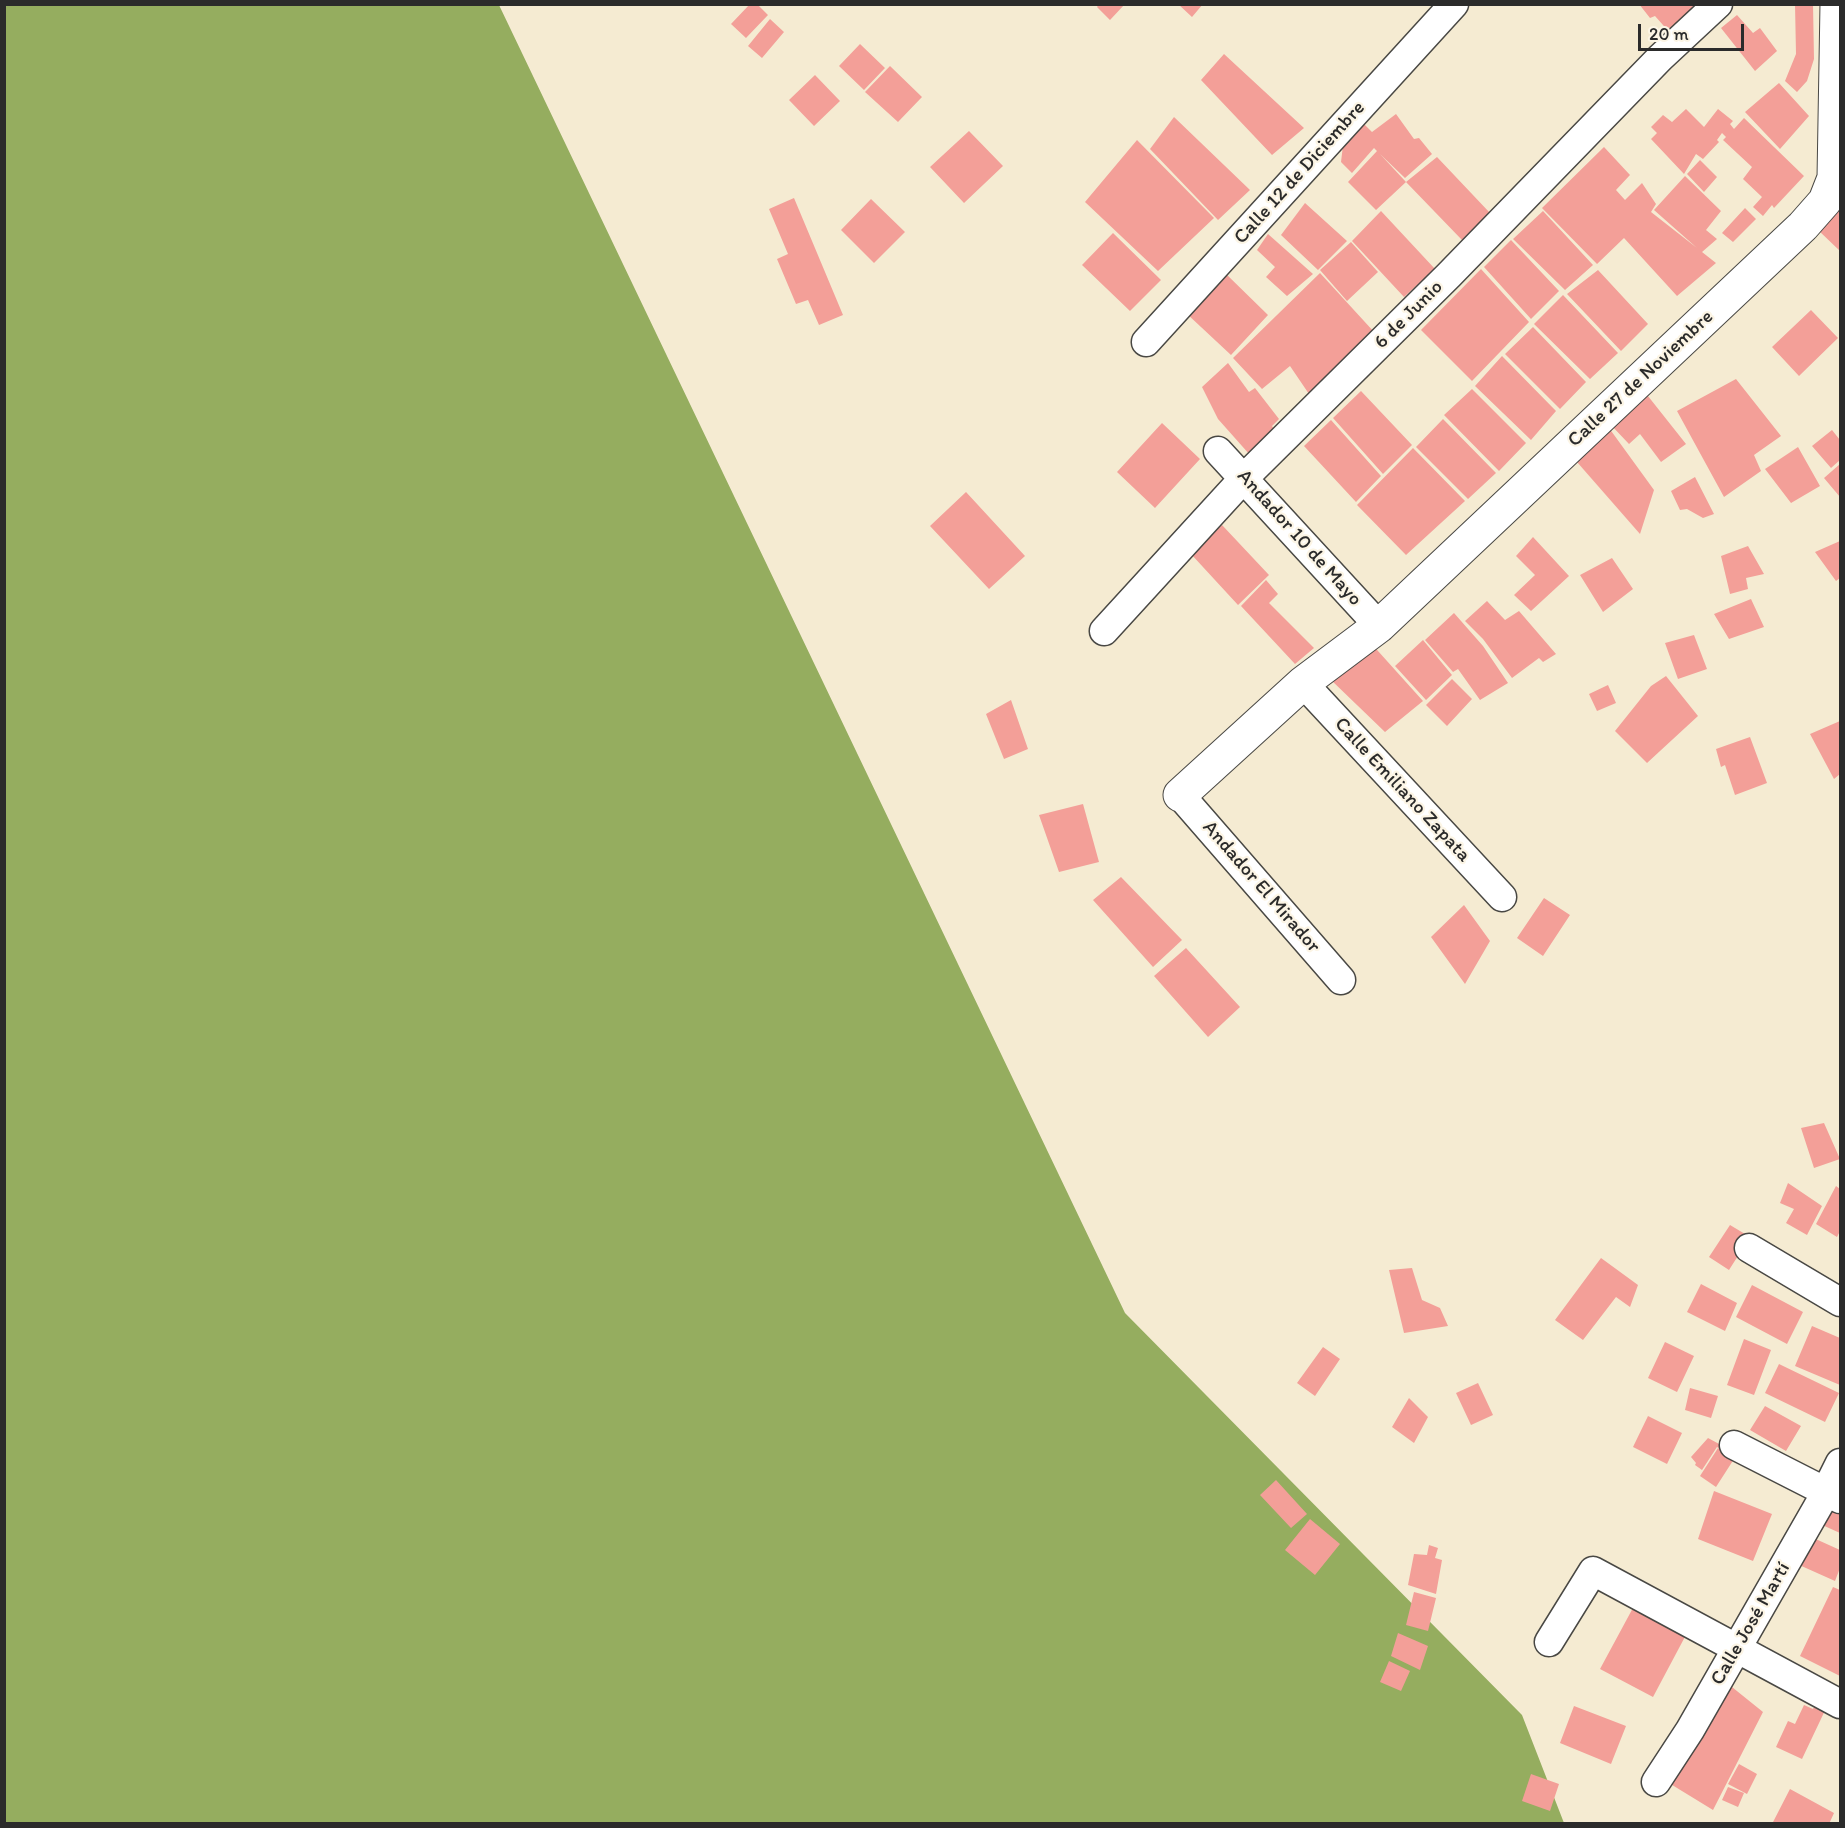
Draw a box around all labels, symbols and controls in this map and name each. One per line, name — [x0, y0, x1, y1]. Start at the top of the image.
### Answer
scale bar — [1641, 12, 1748, 50]
text: 20 m — [1649, 23, 1689, 45]
street label: Calle 12 de Diciembre — [1229, 96, 1371, 250]
street label: 6 de Junio — [1370, 276, 1448, 354]
street label: Calle 27 de Noviembre — [1563, 305, 1719, 453]
street label: Andador 10 de Mayo — [1231, 465, 1367, 611]
street label: Calle Emiliano Zapata — [1329, 713, 1475, 867]
street label: Andador El Mirador — [1197, 816, 1325, 958]
street label: Calle José Martí — [1706, 1558, 1796, 1690]

